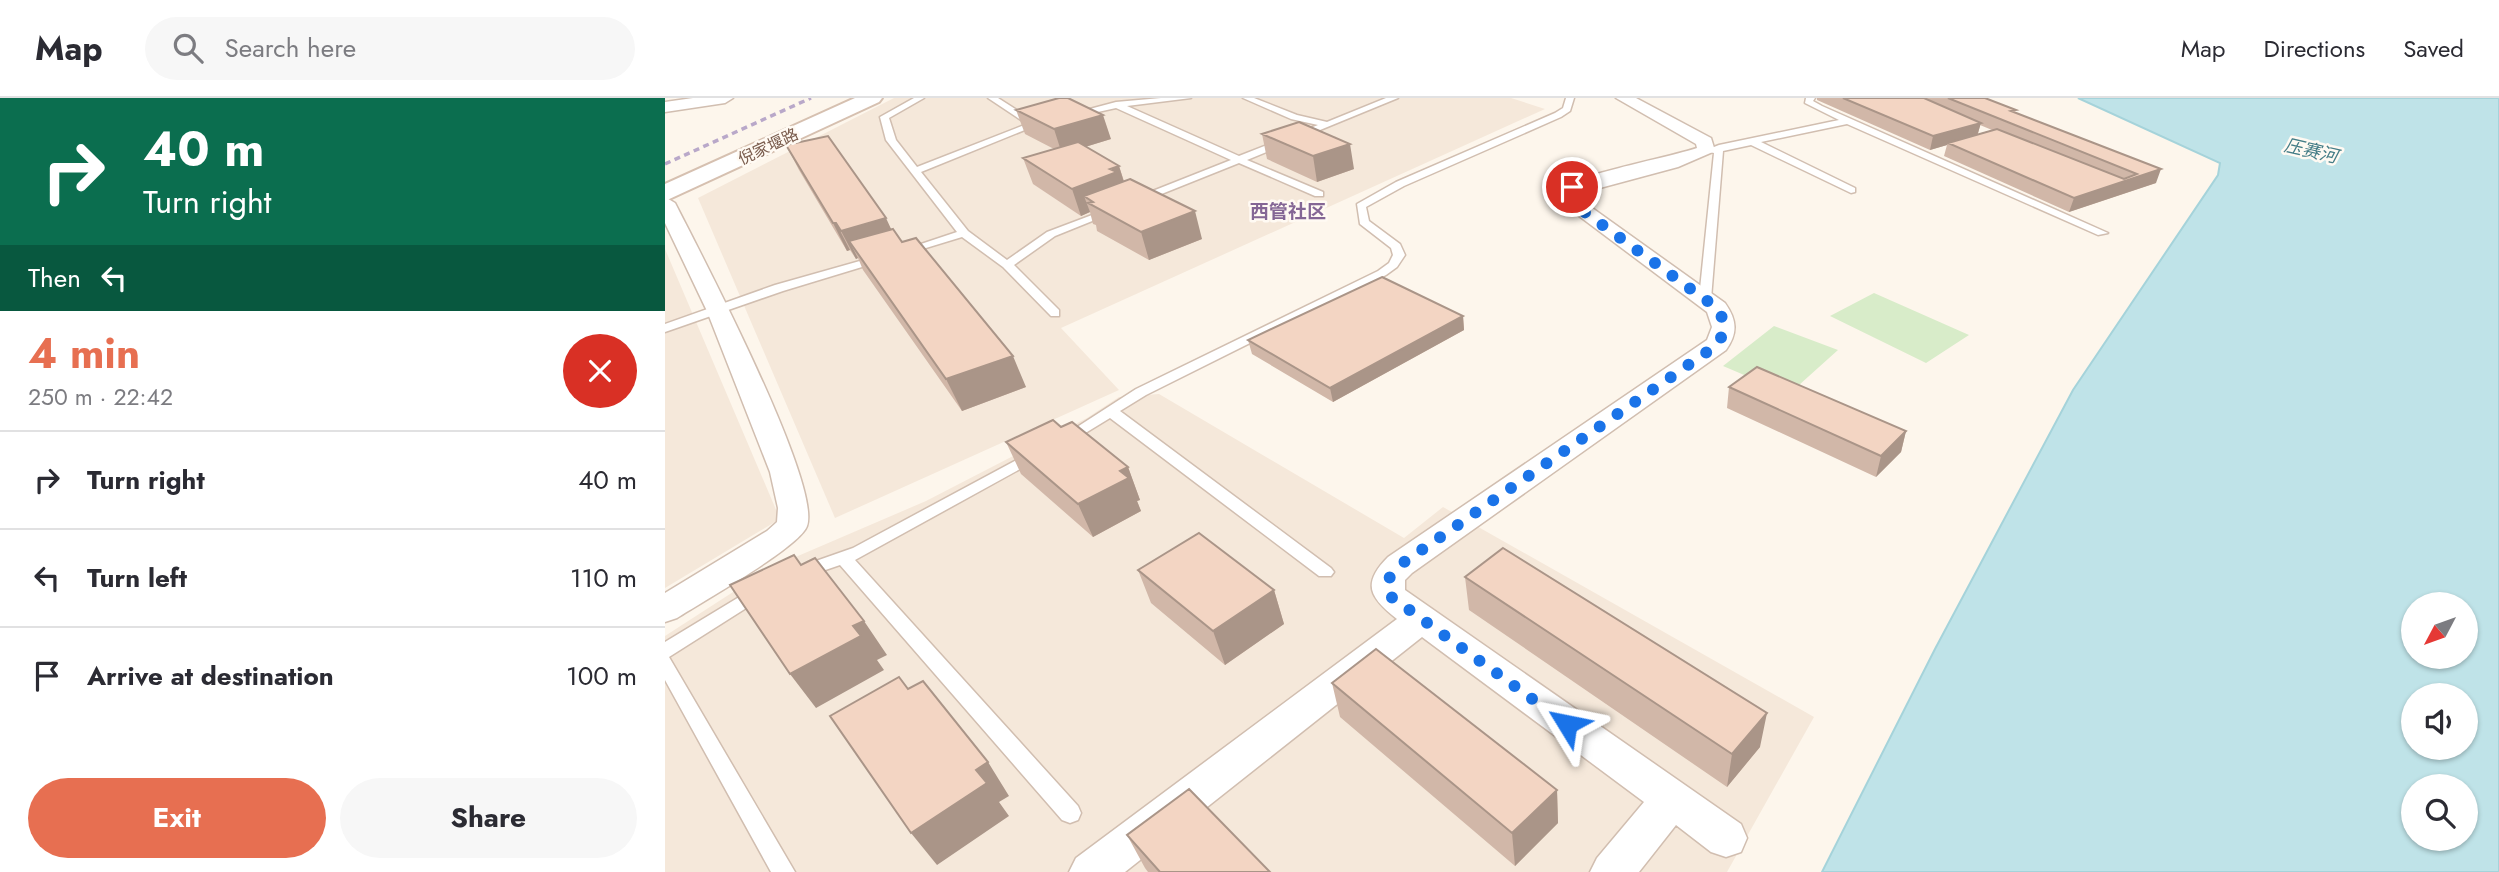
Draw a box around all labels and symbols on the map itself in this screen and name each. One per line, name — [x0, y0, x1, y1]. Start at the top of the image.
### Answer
street label: 倪家堰路 — [734, 123, 802, 170]
water label: 压赛河 — [2282, 132, 2343, 170]
pin — [1542, 157, 1602, 217]
district label: 西管社区 — [1250, 198, 1326, 225]
north arrow — [2401, 592, 2478, 668]
position arrow — [1530, 687, 1604, 761]

